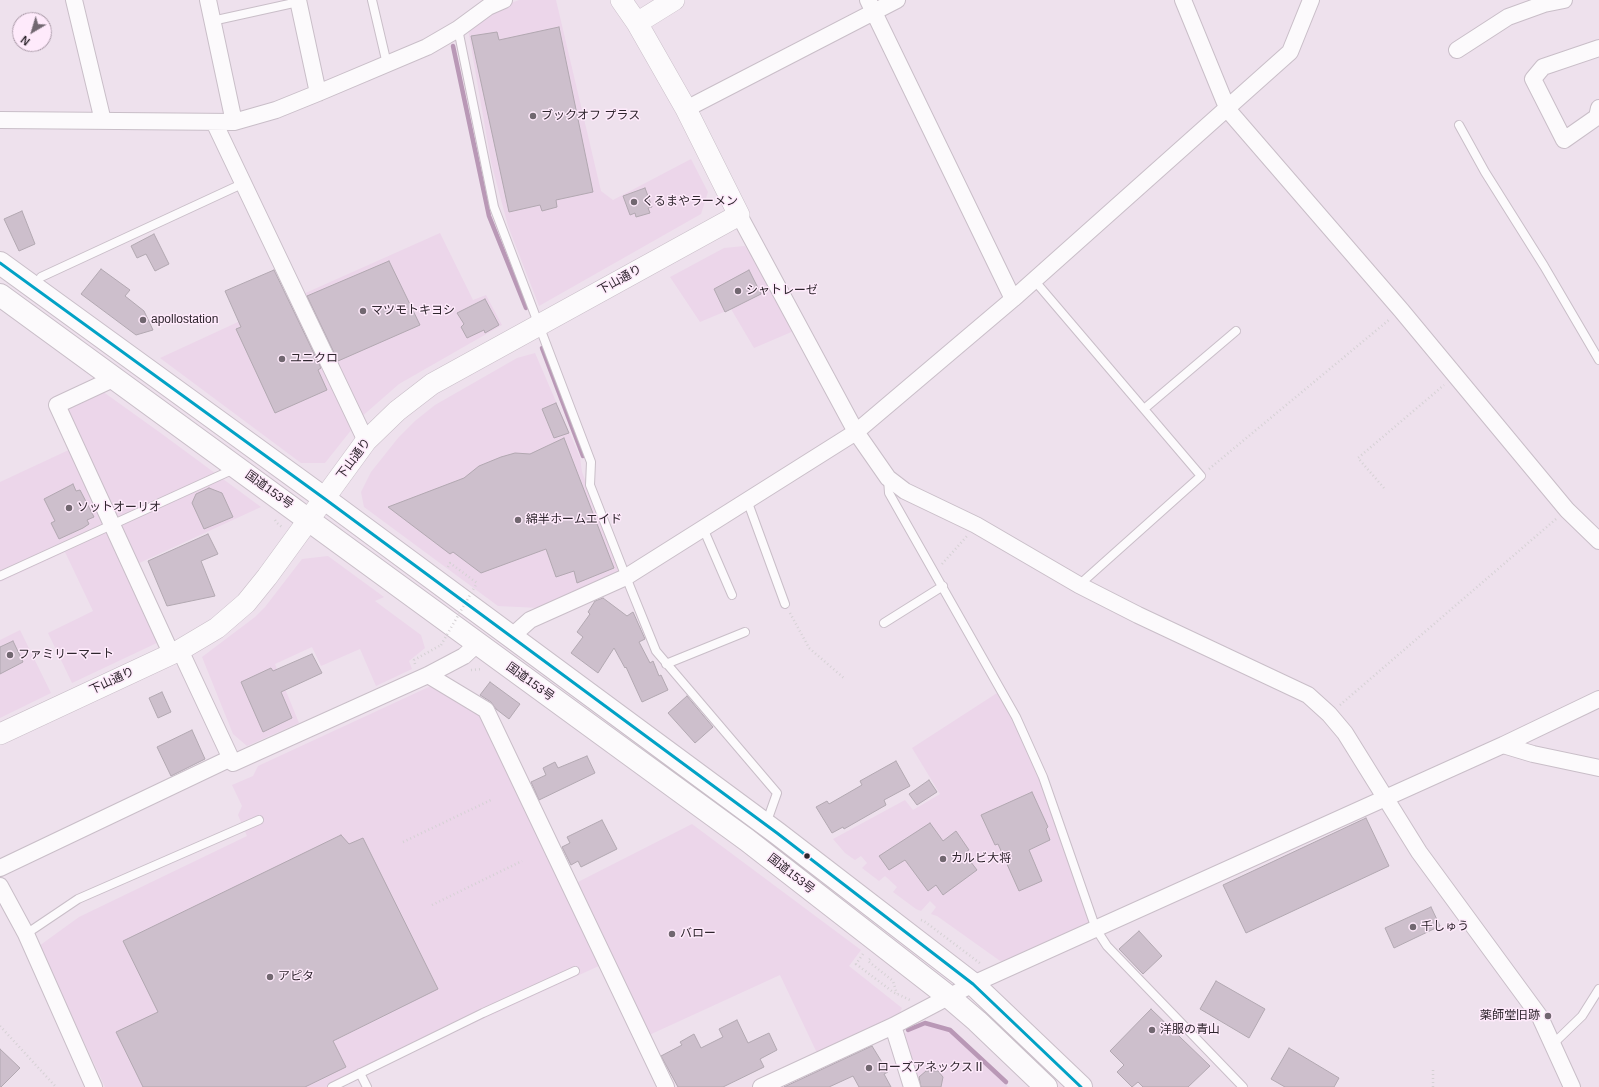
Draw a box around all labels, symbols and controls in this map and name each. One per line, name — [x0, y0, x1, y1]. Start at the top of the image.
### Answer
north arrow — [12, 12, 52, 52]
text: N — [18, 33, 32, 48]
place label: ブックオフ プラス — [541, 109, 640, 123]
marker: ブックオフ プラス — [528, 111, 538, 121]
place label: くるまやラーメン — [642, 195, 738, 209]
marker: くるまやラーメン — [629, 197, 639, 207]
street label: 下山通り — [596, 262, 644, 298]
place label: シャトレーゼ — [746, 284, 818, 298]
marker: シャトレーゼ — [733, 286, 743, 296]
place label: マツモトキヨシ — [371, 304, 455, 318]
marker: マツモトキヨシ — [358, 306, 368, 316]
place label: apollostation — [151, 313, 218, 327]
marker: apollostation — [138, 315, 148, 325]
place label: ユニクロ — [290, 352, 338, 366]
marker: ユニクロ — [277, 354, 287, 364]
street label: 下山通り — [334, 435, 374, 483]
street label: 国道153号 — [242, 468, 296, 512]
place label: ソットオーリオ — [77, 501, 161, 515]
marker: ソットオーリオ — [64, 503, 74, 513]
place label: 綿半ホームエイド — [526, 513, 622, 527]
marker: 綿半ホームエイド — [513, 515, 523, 525]
place label: ファミリーマート — [18, 648, 114, 662]
marker: ファミリーマート — [5, 650, 15, 660]
street label: 国道153号 — [503, 660, 557, 704]
street label: 下山通り — [87, 664, 137, 698]
street label: 国道153号 — [764, 851, 818, 897]
unlabelled marker — [802, 851, 812, 861]
place label: カルビ大将 — [951, 852, 1011, 866]
marker: カルビ大将 — [938, 854, 948, 864]
place label: 千しゅう — [1421, 920, 1469, 934]
marker: 千しゅう — [1408, 922, 1418, 932]
place label: バロー — [680, 927, 716, 941]
marker: バロー — [667, 929, 677, 939]
place label: アピタ — [278, 970, 314, 984]
marker: アピタ — [265, 972, 275, 982]
place label: 薬師堂旧跡 — [1480, 1009, 1540, 1023]
marker: 薬師堂旧跡 — [1543, 1011, 1553, 1021]
place label: 洋服の青山 — [1160, 1023, 1220, 1037]
marker: 洋服の青山 — [1147, 1025, 1157, 1035]
place label: ローズアネックスⅡ — [877, 1061, 985, 1075]
marker: ローズアネックスⅡ — [864, 1063, 874, 1073]

